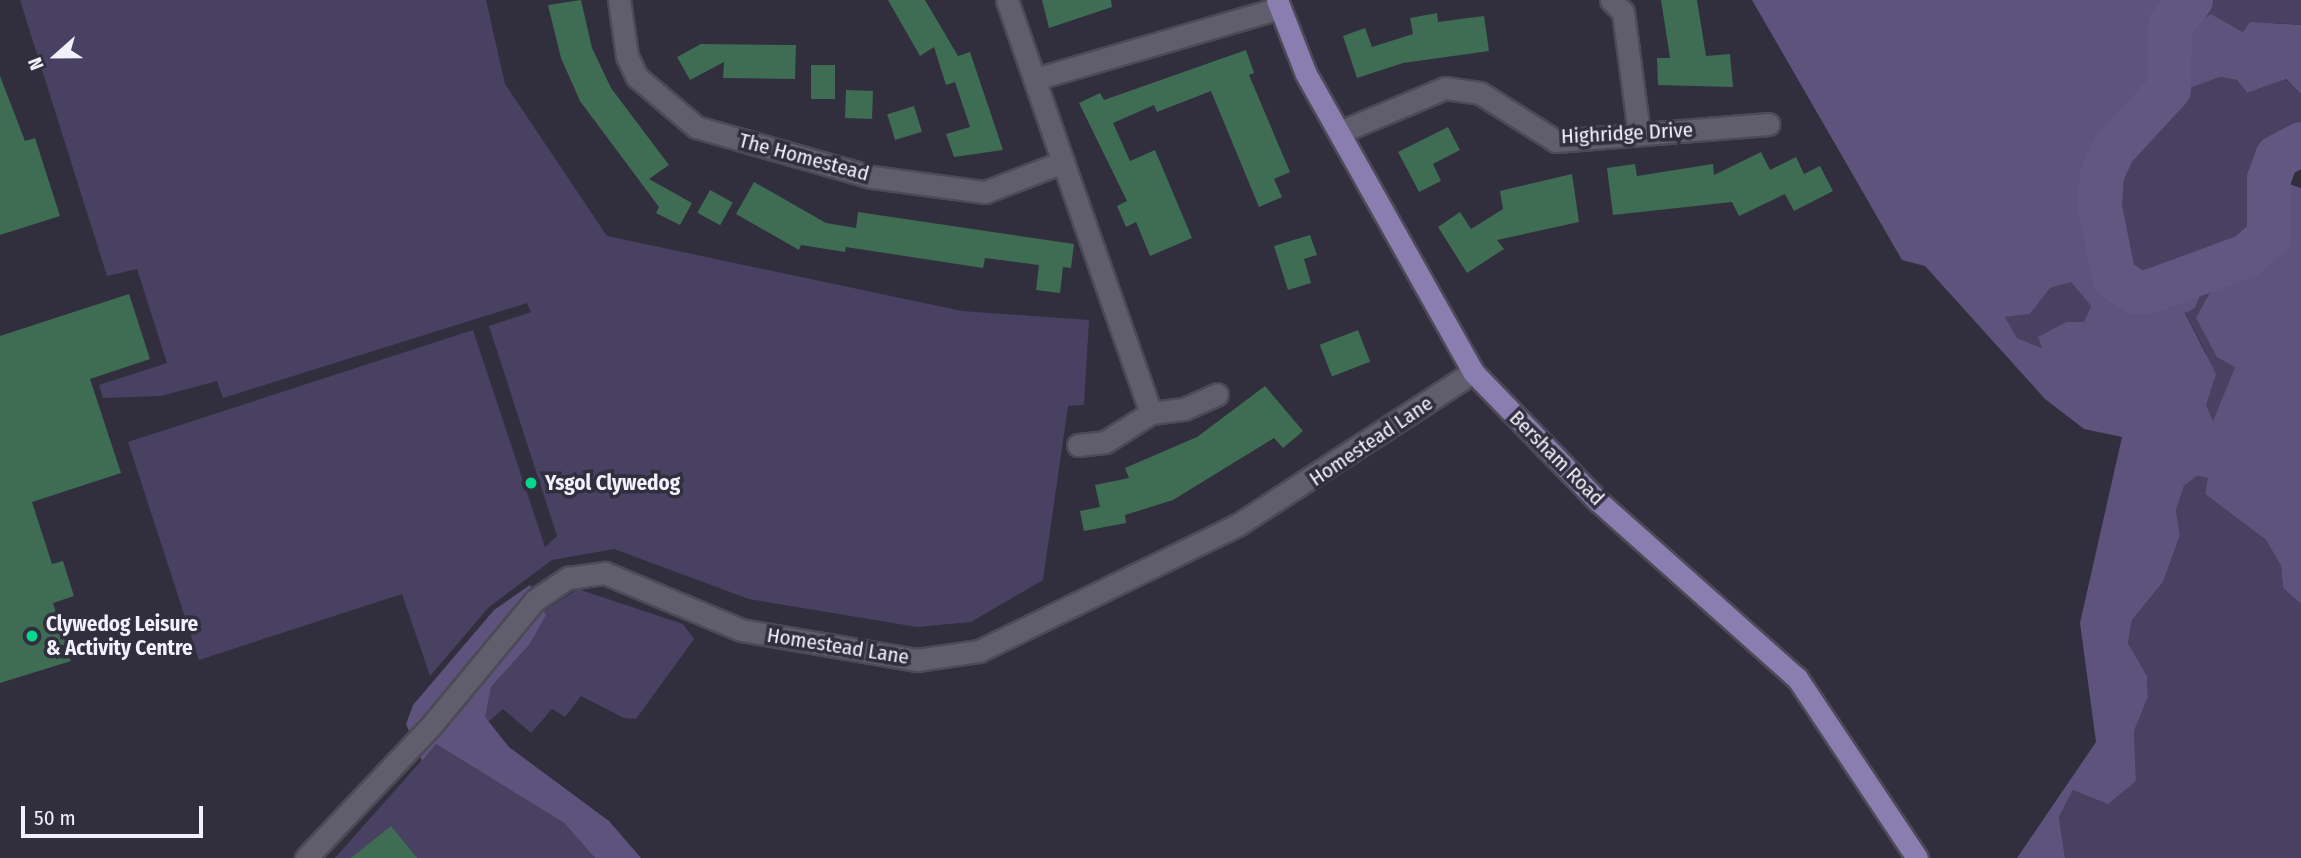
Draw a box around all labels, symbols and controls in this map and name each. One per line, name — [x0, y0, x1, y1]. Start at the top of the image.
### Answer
north arrow — [21, 21, 91, 91]
text: N — [23, 54, 49, 73]
street label: Highridge Drive — [1560, 117, 1694, 149]
street label: The Homestead — [736, 128, 872, 186]
street label: Homestead Lane — [1305, 390, 1437, 492]
street label: Bersham Road — [1504, 405, 1610, 511]
place label: Ysgol Clywedog — [545, 470, 680, 496]
marker: Ysgol Clywedog — [523, 475, 539, 491]
place label: Clywedog Leisure & Activity Centre — [46, 611, 198, 661]
street label: Homestead Lane — [765, 622, 911, 670]
marker: Clywedog Leisure & Activity Centre — [24, 628, 40, 644]
scale bar — [24, 792, 206, 836]
text: 50 m — [34, 805, 76, 831]

